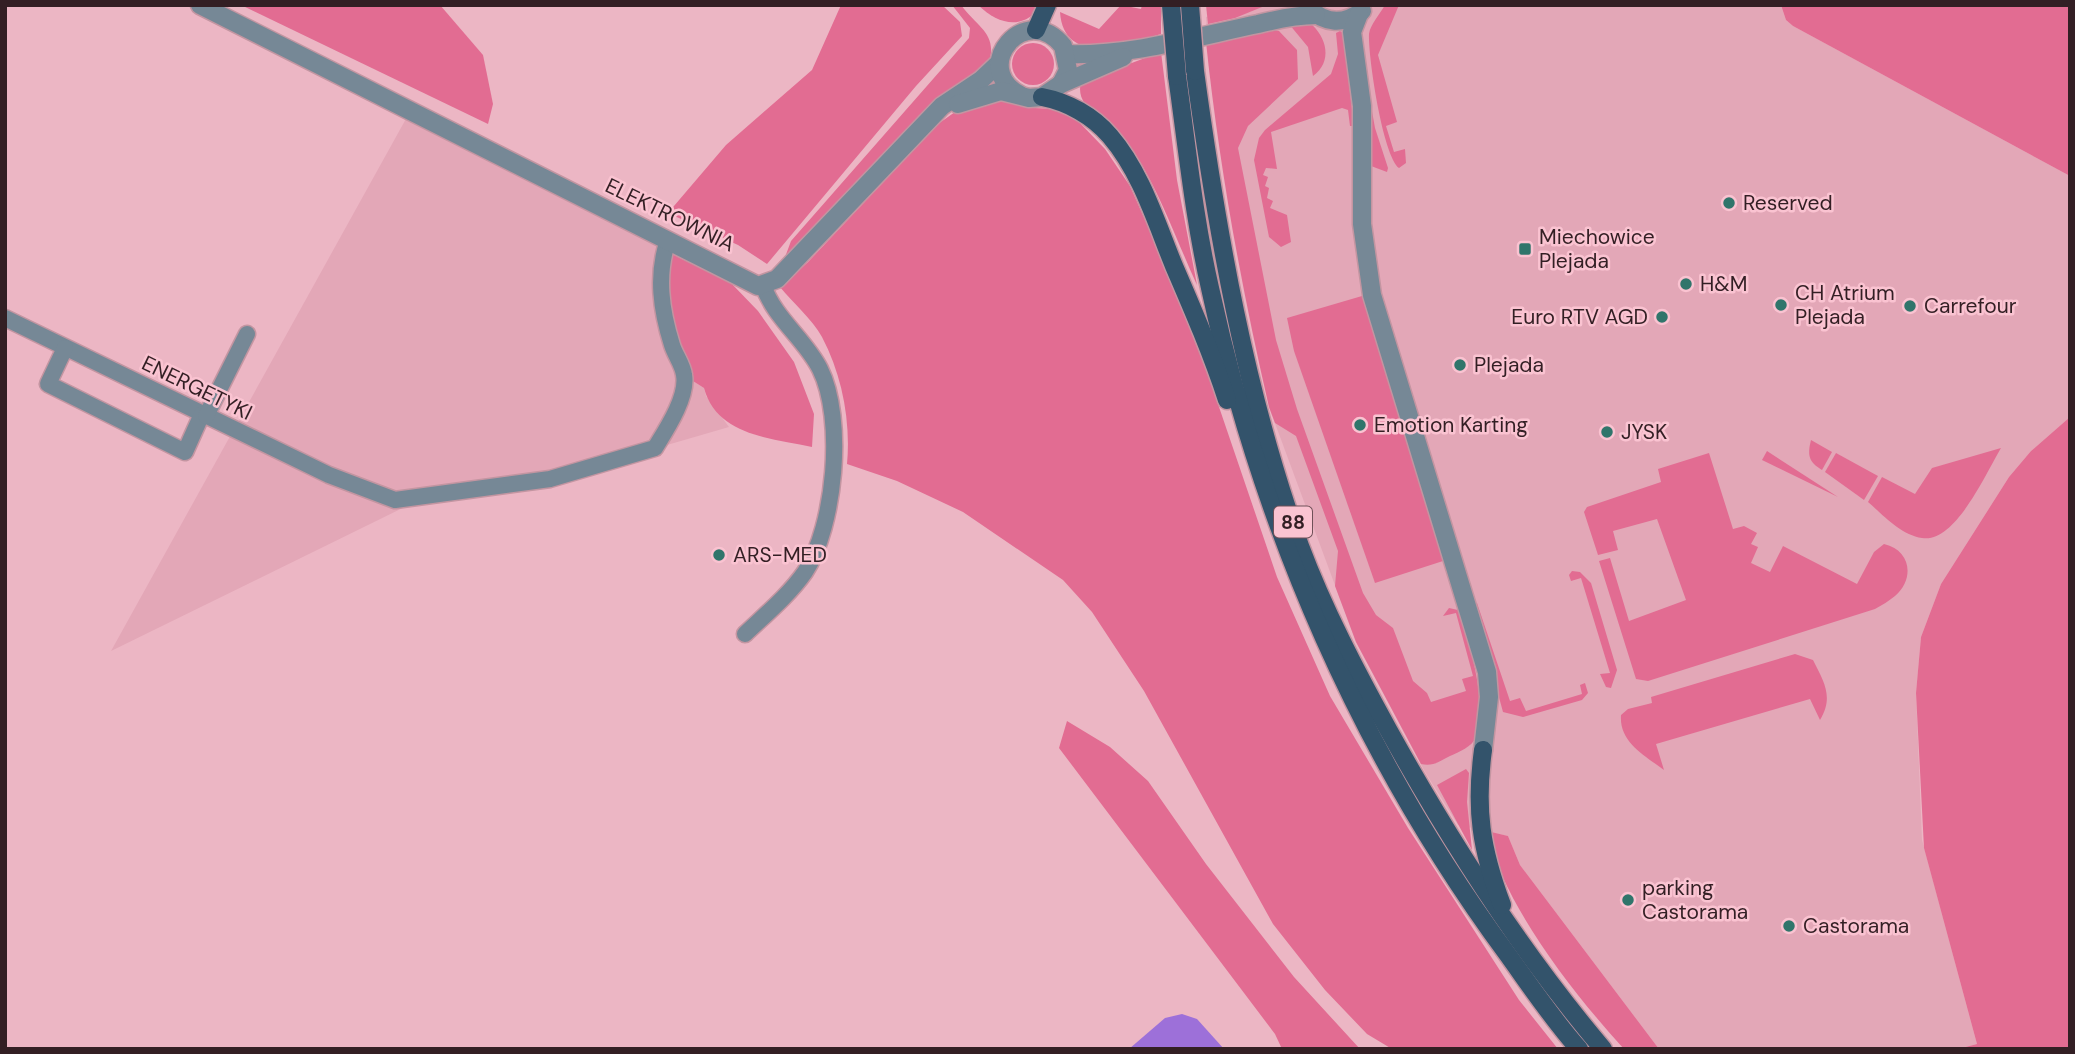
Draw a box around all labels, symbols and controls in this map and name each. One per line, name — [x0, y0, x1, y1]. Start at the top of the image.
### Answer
street label: ELEKTROWNIA — [601, 172, 739, 258]
place label: Reserved — [1743, 189, 1833, 217]
marker: Reserved — [1721, 195, 1737, 211]
place label: Miechowice Plejada — [1539, 223, 1655, 275]
marker: Miechowice Plejada — [1517, 241, 1533, 257]
place label: H&M — [1700, 270, 1747, 298]
marker: H&M — [1678, 276, 1694, 292]
place label: CH Atrium Plejada — [1795, 279, 1895, 331]
place label: Carrefour — [1924, 292, 2017, 320]
marker: CH Atrium Plejada — [1773, 297, 1789, 313]
marker: Carrefour — [1902, 298, 1918, 314]
place label: Euro RTV AGD — [1511, 303, 1648, 331]
marker: Euro RTV AGD — [1654, 309, 1670, 325]
street label: ENERGETYKI — [137, 349, 257, 427]
place label: Plejada — [1474, 351, 1544, 379]
marker: Plejada — [1452, 357, 1468, 373]
place label: Emotion Karting — [1374, 411, 1528, 439]
marker: Emotion Karting — [1352, 417, 1368, 433]
place label: JYSK — [1621, 418, 1667, 446]
marker: JYSK — [1599, 424, 1615, 440]
road number: 88 — [1274, 506, 1312, 538]
place label: ARS-MED — [733, 541, 827, 569]
marker: ARS-MED — [711, 547, 727, 563]
place label: parking Castorama — [1642, 874, 1748, 926]
marker: parking Castorama — [1620, 892, 1636, 908]
place label: Castorama — [1803, 912, 1909, 940]
marker: Castorama — [1781, 918, 1797, 934]

